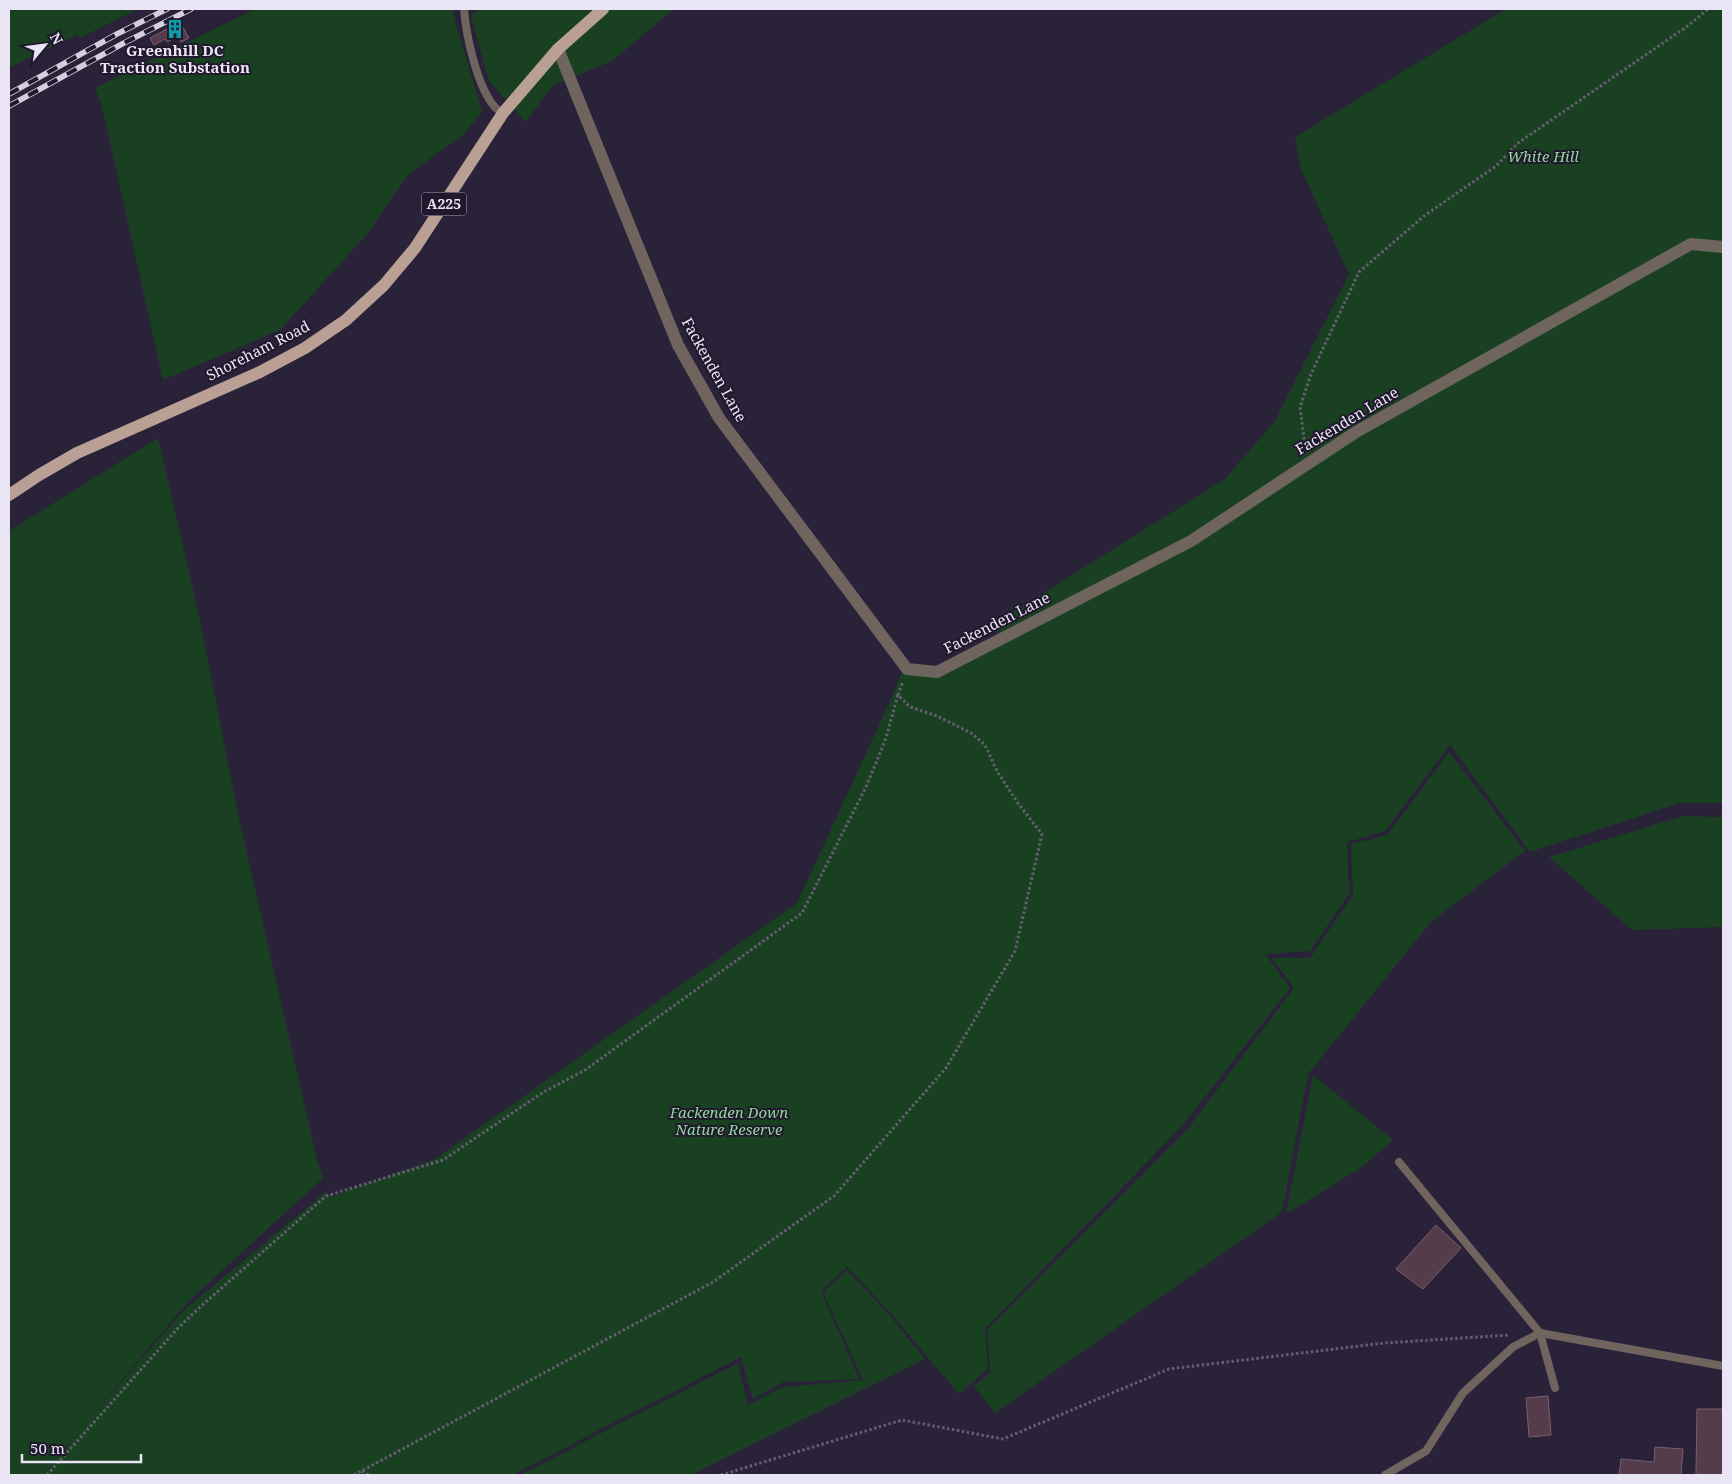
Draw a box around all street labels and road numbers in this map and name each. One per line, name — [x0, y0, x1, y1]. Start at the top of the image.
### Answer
road number: A225 — [422, 192, 466, 215]
street label: Fackenden Lane — [678, 314, 752, 425]
street label: Shoreham Road — [202, 315, 313, 385]
street label: Fackenden Lane — [1291, 382, 1402, 459]
street label: Fackenden Lane — [940, 587, 1053, 657]

